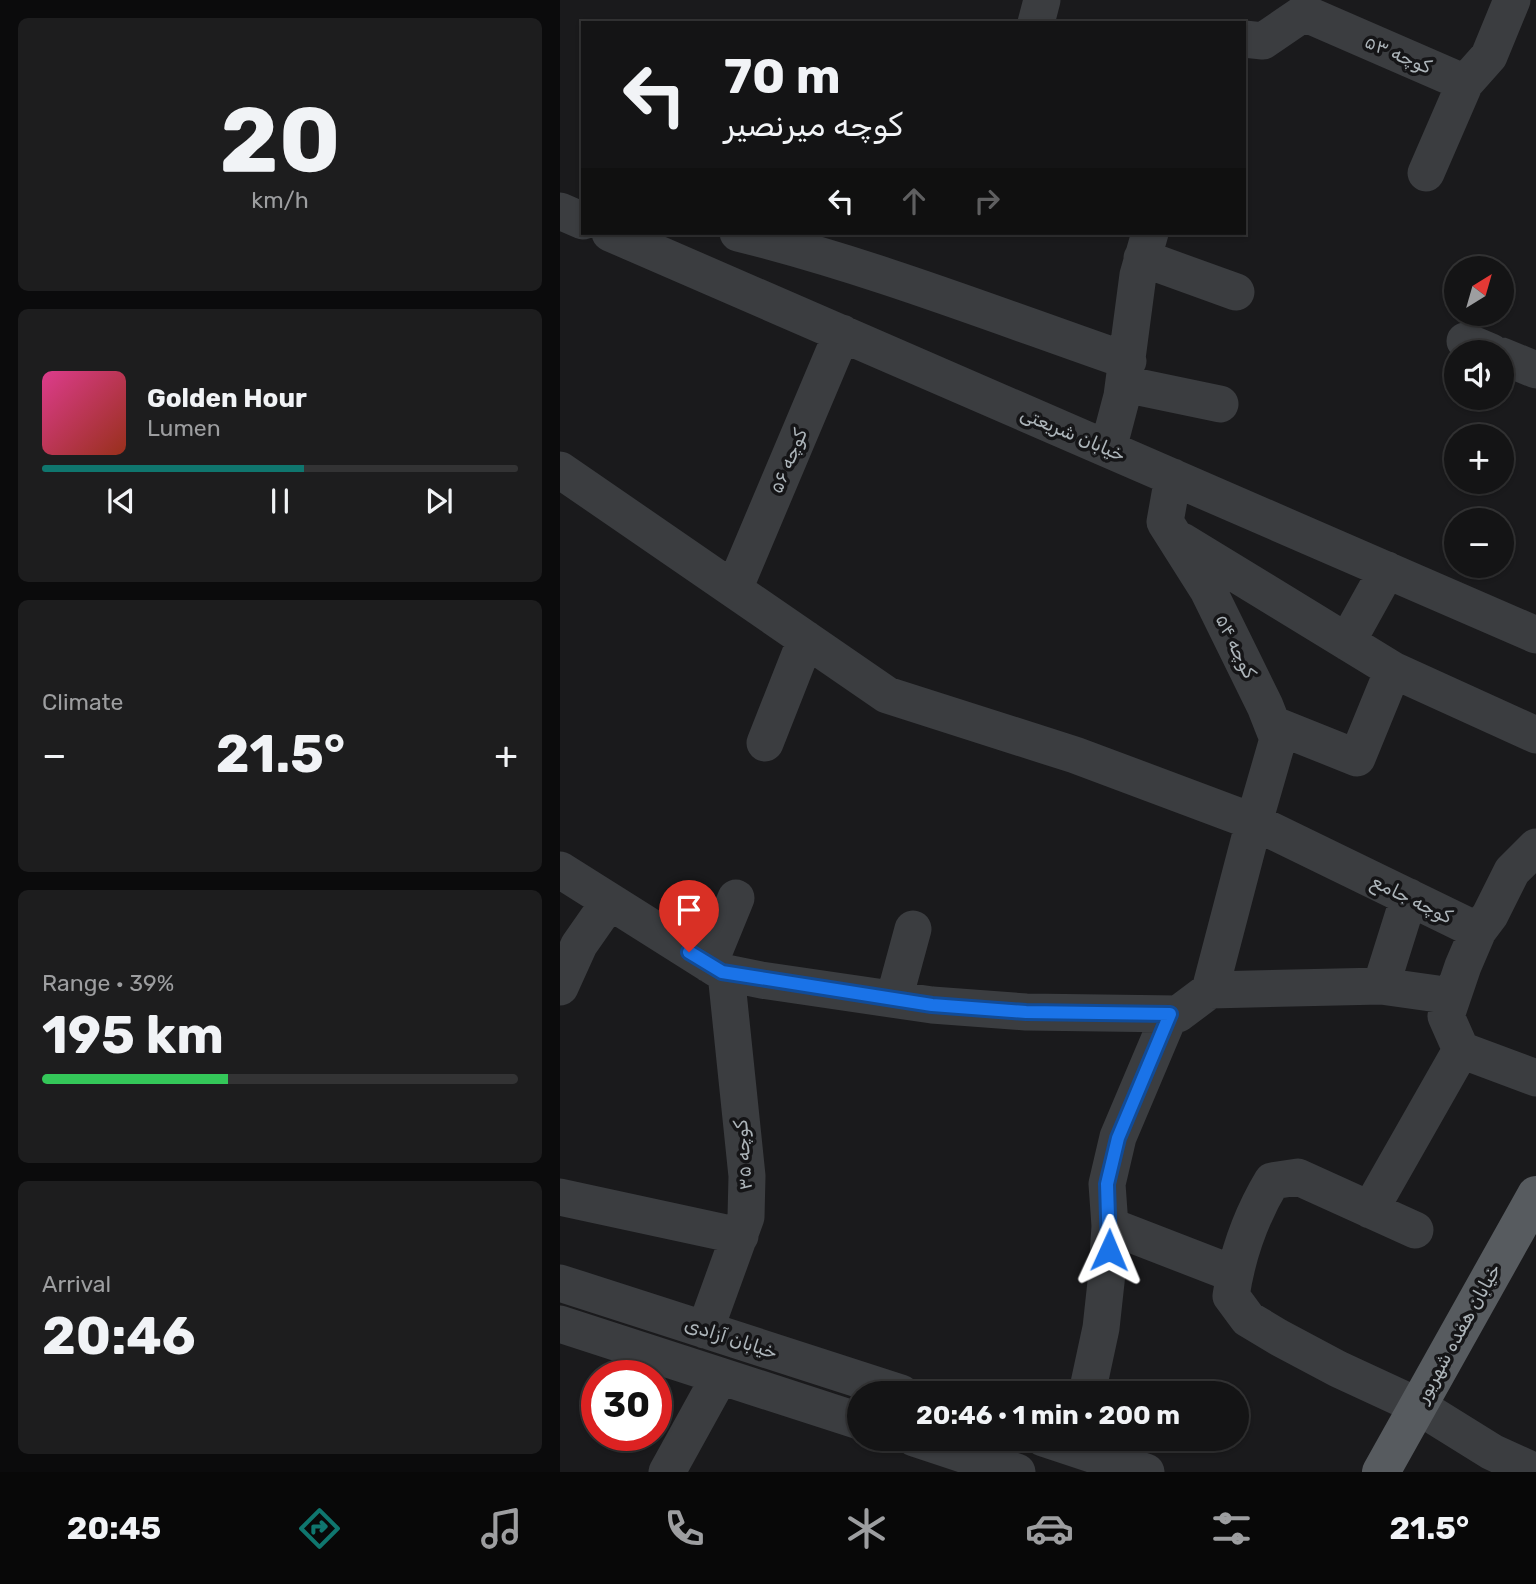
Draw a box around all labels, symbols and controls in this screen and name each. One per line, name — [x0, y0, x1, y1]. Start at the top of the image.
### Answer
street label: کوچه ۵۳ — [1361, 30, 1435, 79]
text: 70 m — [724, 47, 841, 105]
icon: left — [609, 49, 700, 140]
text: 20 — [219, 86, 341, 194]
text: کوچه میرنصیر — [724, 106, 903, 144]
icon: left — [822, 182, 860, 220]
icon: ahead — [895, 182, 933, 220]
icon: right — [968, 182, 1006, 220]
text: km/h — [251, 186, 309, 214]
north arrow — [1444, 256, 1514, 326]
map controls — [1444, 256, 1514, 578]
button: sound — [1444, 340, 1514, 410]
text: Golden Hour — [147, 383, 307, 414]
street label: خیابان شریعتی — [1017, 402, 1129, 466]
text: Lumen — [147, 414, 221, 442]
button: + — [1444, 424, 1514, 494]
street label: کوچه ۵۶ — [764, 425, 812, 497]
icon: previous — [102, 482, 140, 520]
icon: pause — [261, 482, 299, 520]
icon: next — [420, 482, 458, 520]
button: − — [1444, 508, 1514, 578]
street label: کوچه ۵۴ — [1211, 610, 1262, 682]
text: Climate — [42, 688, 123, 716]
text: 21.5° — [216, 723, 345, 785]
text: − — [42, 732, 67, 778]
text: + — [494, 732, 518, 778]
street label: کوچه جامع — [1367, 870, 1456, 930]
pin — [659, 880, 719, 952]
icon: arrive — [670, 891, 708, 929]
text: Range · 39% — [42, 969, 174, 997]
text: 195 km — [42, 1004, 224, 1066]
street label: کوچه ۳۵ — [729, 1119, 757, 1191]
position arrow — [1072, 1213, 1146, 1287]
street label: خیابان هفده شهریور — [1410, 1260, 1506, 1407]
text: Arrival — [42, 1270, 111, 1298]
text: 20:46 — [42, 1305, 196, 1367]
street label: خیابان آزادی — [682, 1312, 780, 1364]
speed limit sign: 30 — [581, 1360, 672, 1451]
text: 20:46 · 1 min · 200 m — [916, 1400, 1180, 1431]
icon: directions — [295, 1504, 344, 1553]
icon: music — [477, 1504, 526, 1553]
icon: phone — [660, 1504, 709, 1553]
icon: climate — [842, 1504, 891, 1553]
icon: car — [1025, 1504, 1074, 1553]
icon: filters — [1207, 1504, 1256, 1553]
text: 20:45 — [67, 1509, 161, 1547]
text: 21.5° — [1390, 1509, 1469, 1547]

